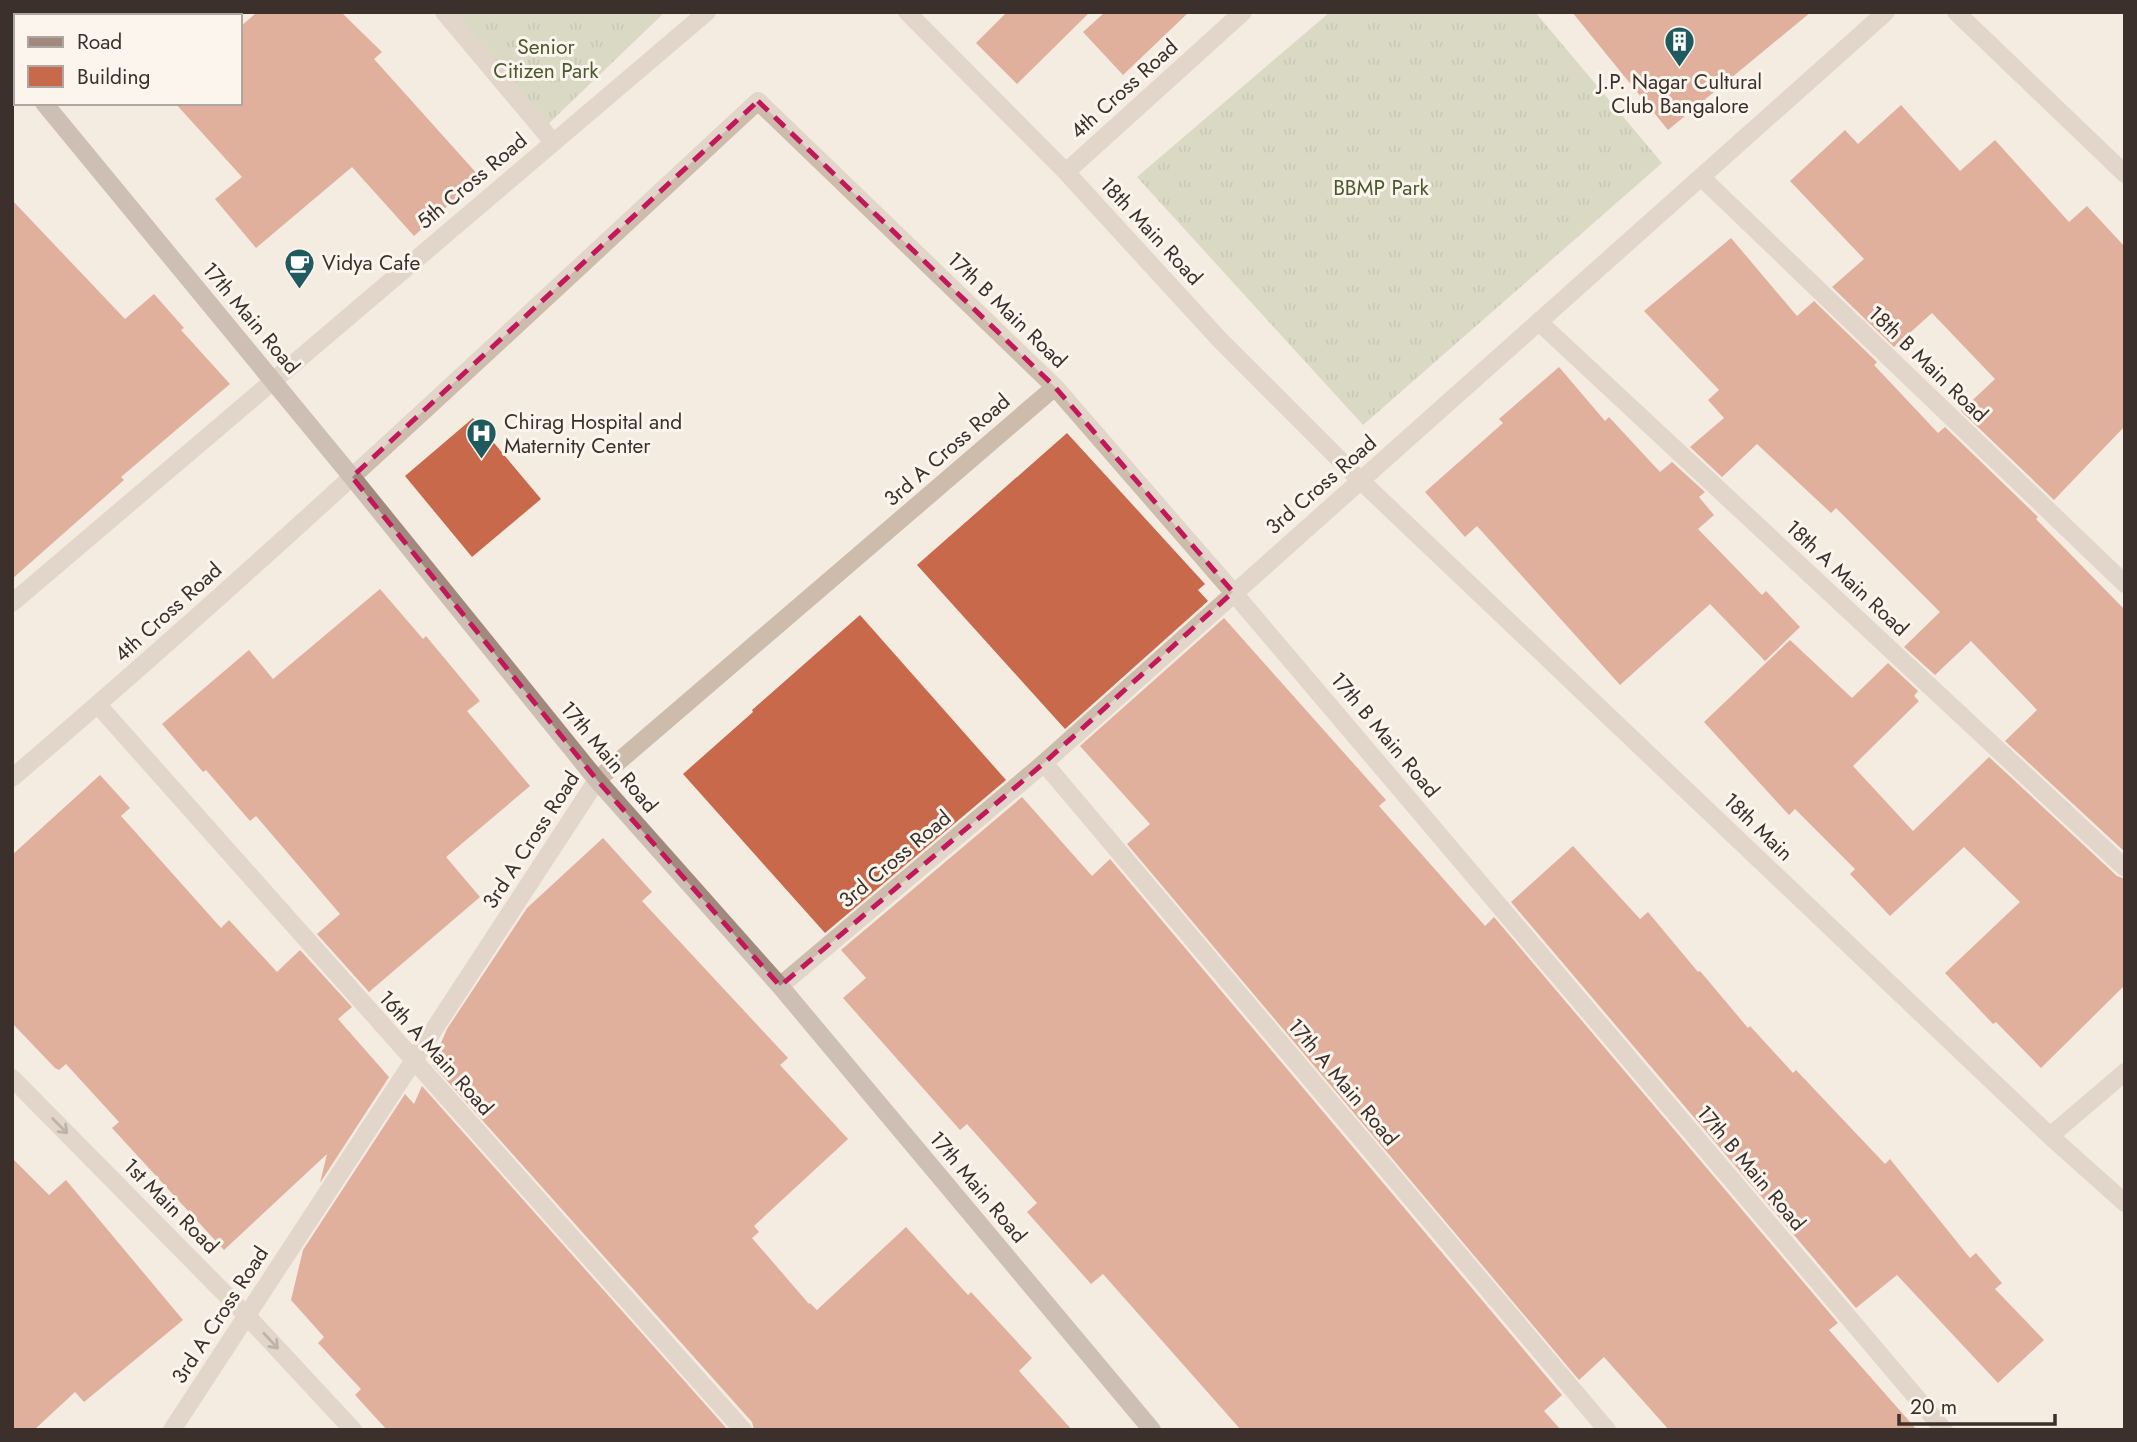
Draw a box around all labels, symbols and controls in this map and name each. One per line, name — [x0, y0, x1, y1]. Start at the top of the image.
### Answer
legend — [14, 14, 242, 105]
building icon: J.P. Nagar Cultural Club Bangalore — [1663, 25, 1697, 69]
text: Road — [77, 27, 122, 57]
park label: Senior Citizen Park — [493, 32, 599, 86]
street label: 4th Cross Road — [1063, 32, 1185, 146]
text: Building — [77, 62, 150, 92]
place label: J.P. Nagar Cultural Club Bangalore — [1595, 67, 1762, 121]
street label: 5th Cross Road — [410, 126, 534, 236]
street label: 18th Main Road — [1093, 170, 1209, 292]
park label: BBMP Park — [1333, 173, 1430, 203]
street label: 17th B Main Road — [940, 245, 1074, 375]
cafe icon: Vidya Cafe — [282, 246, 316, 290]
place label: Vidya Cafe — [322, 248, 420, 278]
street label: 17th Main Road — [195, 255, 307, 381]
street label: 18th B Main Road — [1861, 299, 1995, 429]
street label: 3rd A Cross Road — [877, 387, 1017, 513]
place label: Chirag Hospital and Maternity Center — [504, 407, 682, 461]
hospital icon: Chirag Hospital and Maternity Center — [464, 417, 498, 461]
street label: 3rd Cross Road — [1259, 428, 1383, 542]
street label: 18th A Main Road — [1779, 513, 1915, 643]
street label: 4th Cross Road — [107, 555, 229, 669]
street label: 17th B Main Road — [1323, 666, 1447, 804]
street label: 17th Main Road — [553, 694, 665, 820]
street label: 3rd A Cross Road — [475, 765, 587, 915]
street label: 18th Main — [1716, 786, 1800, 868]
street label: 3rd Cross Road — [832, 803, 958, 915]
street label: 16th A Main Road — [372, 984, 500, 1122]
street label: 17th A Main Road — [1281, 1012, 1405, 1152]
street label: 17th B Main Road — [1689, 1099, 1813, 1237]
one-way arrow — [52, 1118, 69, 1135]
street label: 17th Main Road — [922, 1124, 1034, 1250]
street label: 1st Main Road — [116, 1151, 226, 1261]
street label: 3rd A Cross Road — [164, 1240, 276, 1390]
one-way arrow — [262, 1332, 279, 1349]
scale bar — [1899, 1382, 2055, 1426]
text: 20 m — [1910, 1392, 1957, 1422]

